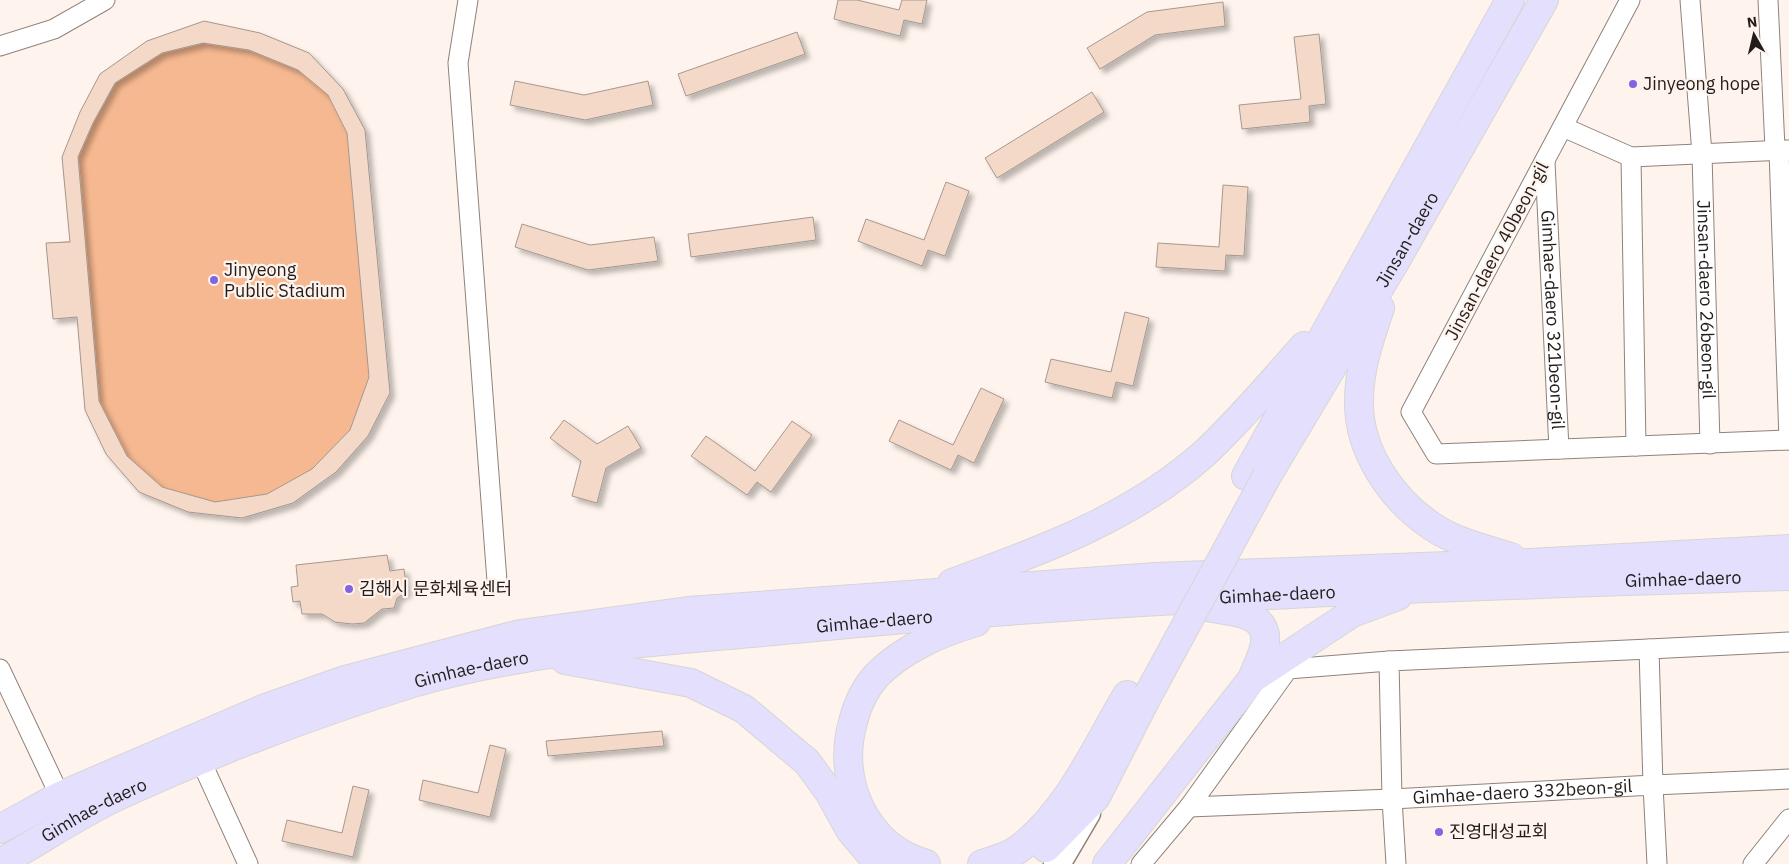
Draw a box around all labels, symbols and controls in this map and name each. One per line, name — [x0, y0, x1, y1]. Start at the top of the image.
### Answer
north arrow — [1729, 10, 1779, 60]
text: N — [1746, 13, 1758, 32]
place label: Jinyeong hope — [1643, 72, 1760, 95]
marker: Jinyeong hope — [1627, 78, 1639, 90]
street label: Jinsan-daero 40beon-gil — [1440, 157, 1553, 344]
street label: Jinsan-daero — [1371, 187, 1444, 291]
street label: Jinsan-daero 26beon-gil — [1692, 200, 1721, 399]
street label: Gimhae-daero 321beon-gil — [1536, 209, 1570, 430]
place label: Jinyeong Public Stadium — [224, 258, 346, 302]
marker: Jinyeong Public Stadium — [208, 274, 220, 286]
street label: Gimhae-daero — [1624, 565, 1742, 592]
place label: 김해시 문화체육센터 — [359, 577, 512, 600]
street label: Gimhae-daero — [1219, 580, 1336, 609]
marker: 김해시 문화체육센터 — [343, 583, 355, 595]
street label: Gimhae-daero — [815, 605, 933, 638]
street label: Gimhae-daero — [412, 645, 530, 693]
street label: Gimhae-daero — [37, 772, 150, 847]
street label: Gimhae-daero 332beon-gil — [1412, 774, 1633, 809]
place label: 진영대성교회 — [1449, 820, 1548, 843]
marker: 진영대성교회 — [1433, 826, 1445, 838]

